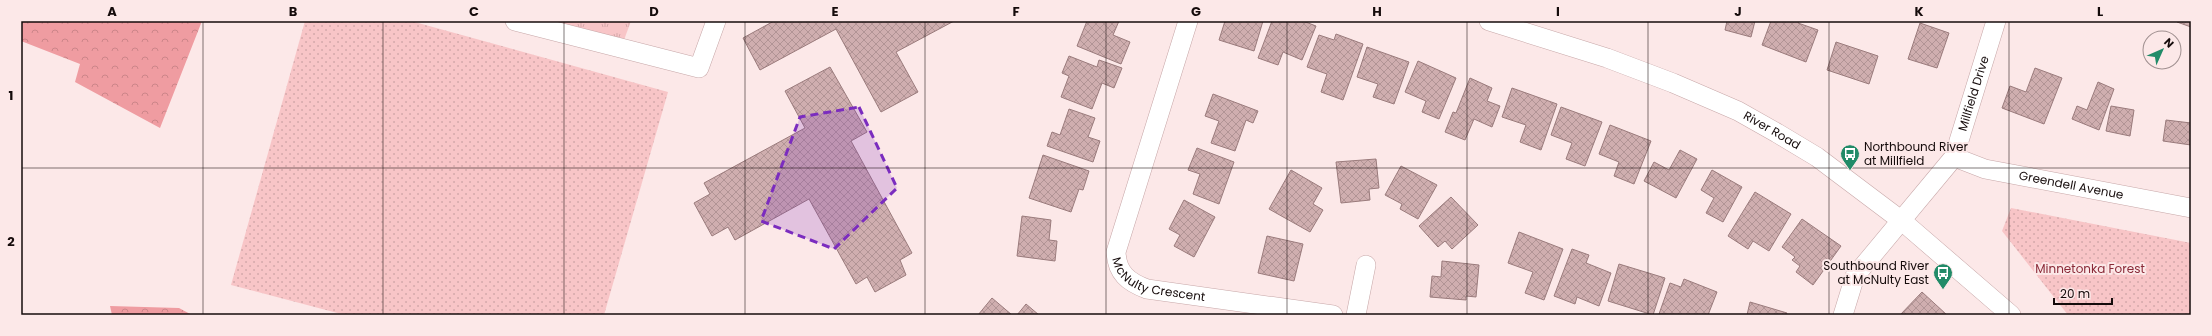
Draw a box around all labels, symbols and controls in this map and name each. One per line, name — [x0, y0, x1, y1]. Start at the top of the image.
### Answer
text: A — [107, 2, 117, 21]
text: B — [289, 2, 298, 21]
text: C — [469, 2, 479, 21]
text: D — [649, 2, 659, 21]
text: E — [831, 2, 839, 21]
text: F — [1012, 2, 1020, 21]
text: G — [1191, 2, 1201, 21]
text: H — [1372, 2, 1382, 21]
text: I — [1556, 2, 1560, 21]
text: J — [1734, 2, 1742, 21]
text: K — [1914, 2, 1924, 21]
text: L — [2097, 2, 2103, 21]
north arrow — [2142, 30, 2182, 70]
text: N — [2160, 34, 2178, 52]
street label: Millfield Drive — [1953, 54, 1993, 133]
text: 1 — [9, 86, 13, 105]
street label: River Road — [1740, 107, 1804, 153]
place label: Northbound River at Millfield — [1864, 138, 1969, 169]
bus stop icon: Northbound River at Millfield — [1839, 143, 1861, 171]
street label: Greendell Avenue — [2018, 167, 2125, 203]
text: 2 — [7, 232, 15, 251]
street label: McNulty Crescent — [1108, 255, 1206, 305]
place label: Southbound River at McNulty East — [1823, 257, 1930, 288]
park label: Minnetonka Forest — [2035, 260, 2145, 277]
bus stop icon: Southbound River at McNulty East — [1932, 262, 1954, 290]
scale bar — [2054, 280, 2112, 306]
text: 20 m — [2060, 285, 2090, 302]

